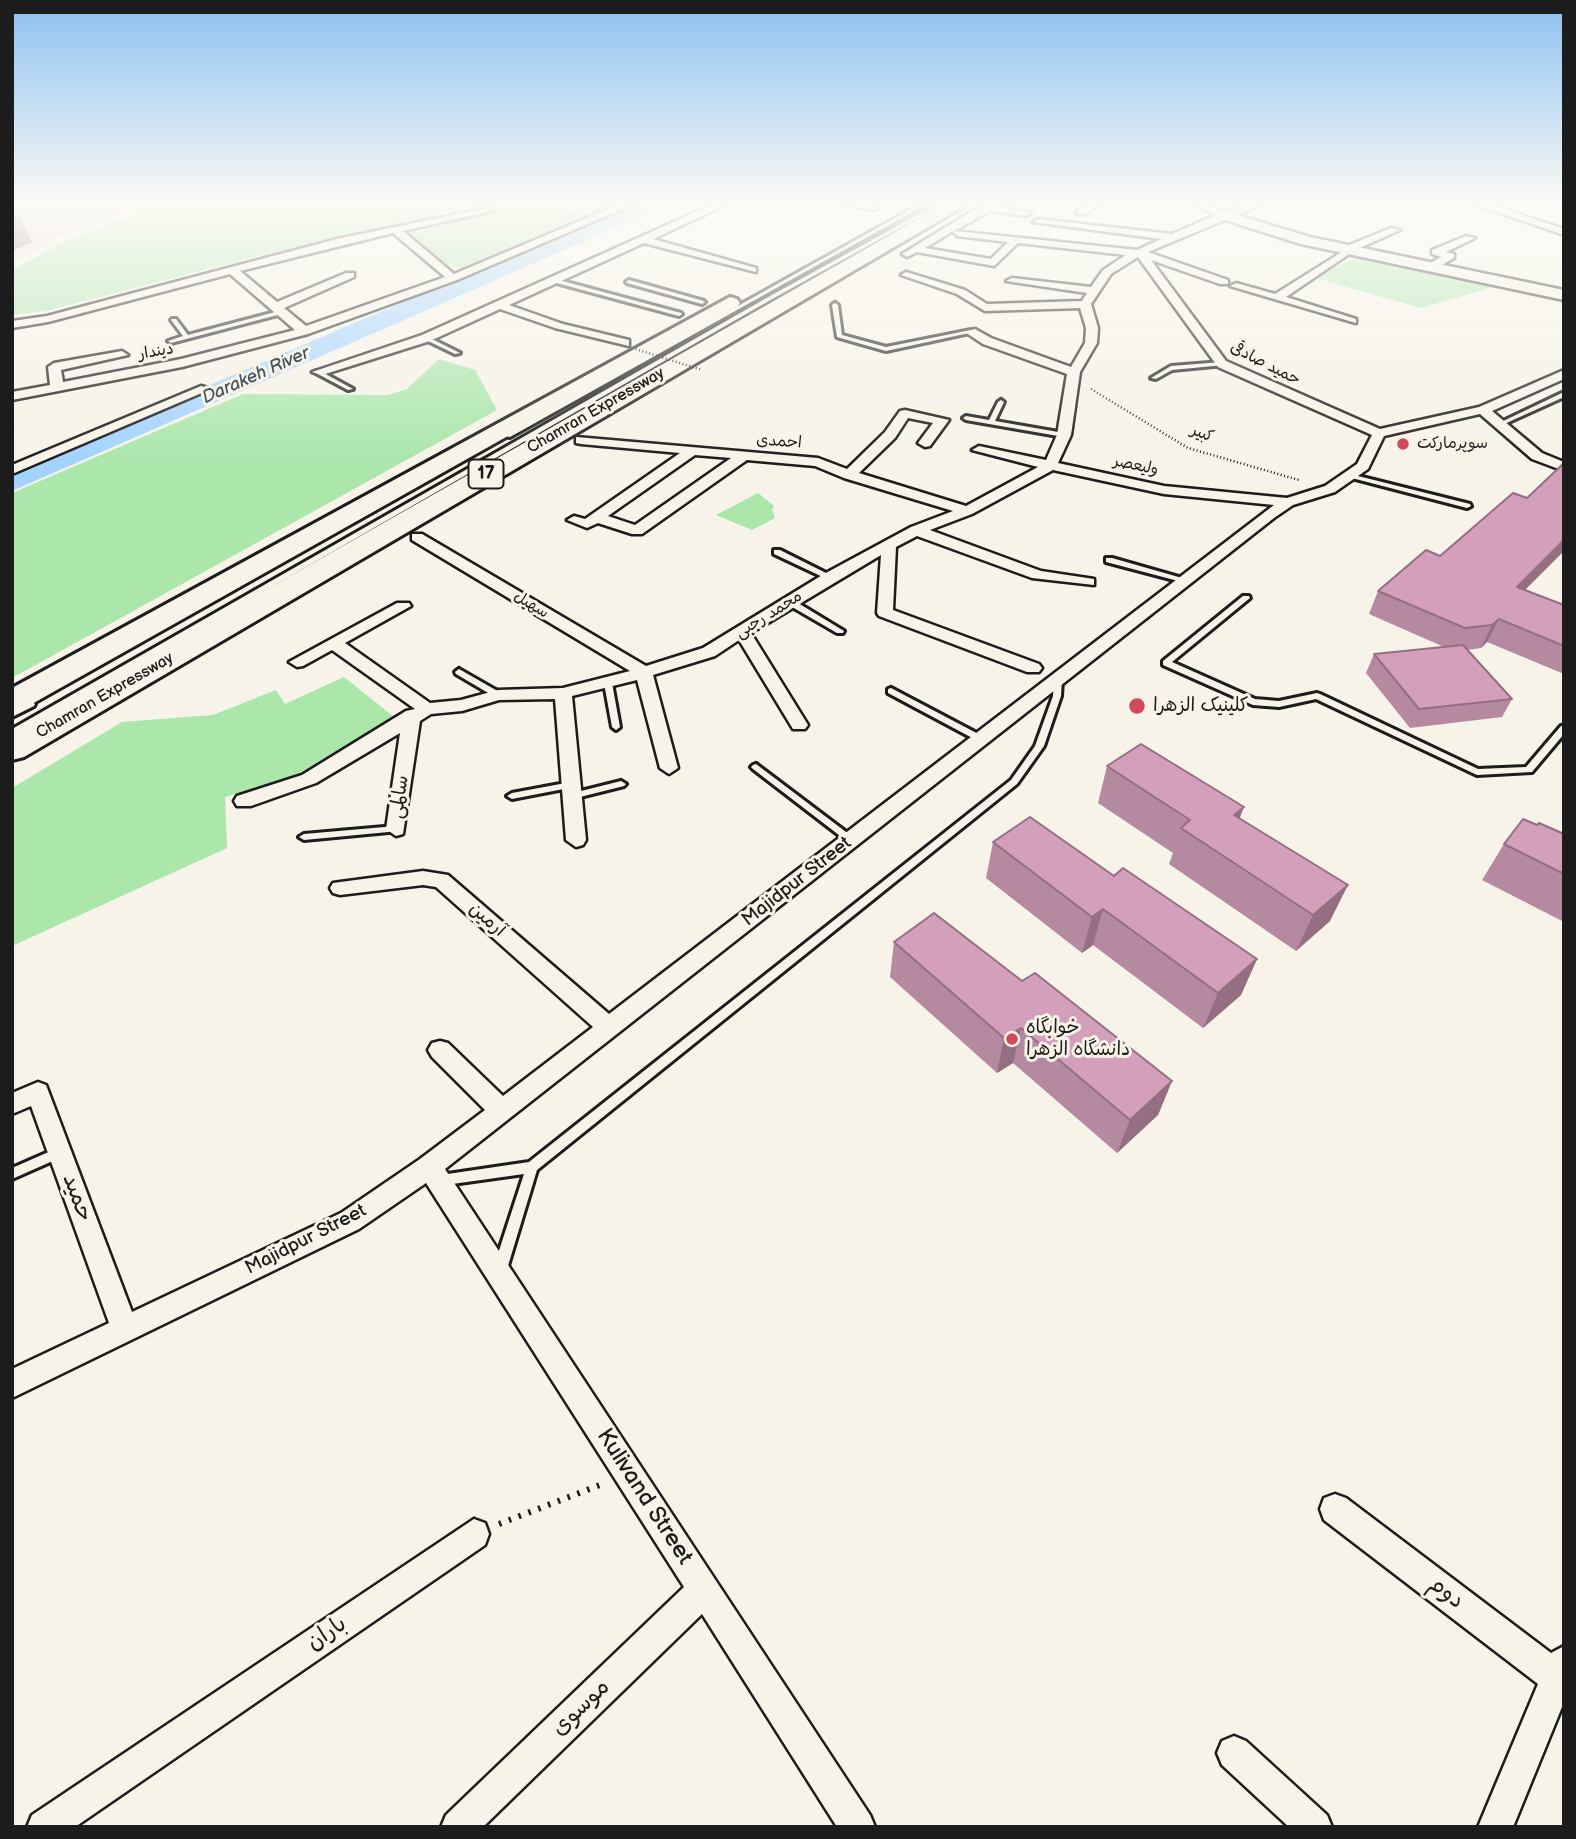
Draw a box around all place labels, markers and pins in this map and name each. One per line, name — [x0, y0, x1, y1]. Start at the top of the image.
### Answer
place label: سوپرمارکت — [1417, 434, 1488, 454]
marker: سوپرمارکت — [1395, 436, 1411, 452]
place label: کلینیک الزهرا — [1153, 695, 1248, 717]
marker: کلینیک الزهرا — [1127, 696, 1147, 716]
place label: خوابگاه دانشگاه الزهرا — [1026, 1017, 1130, 1061]
marker: خوابگاه دانشگاه الزهرا — [1004, 1031, 1020, 1047]

